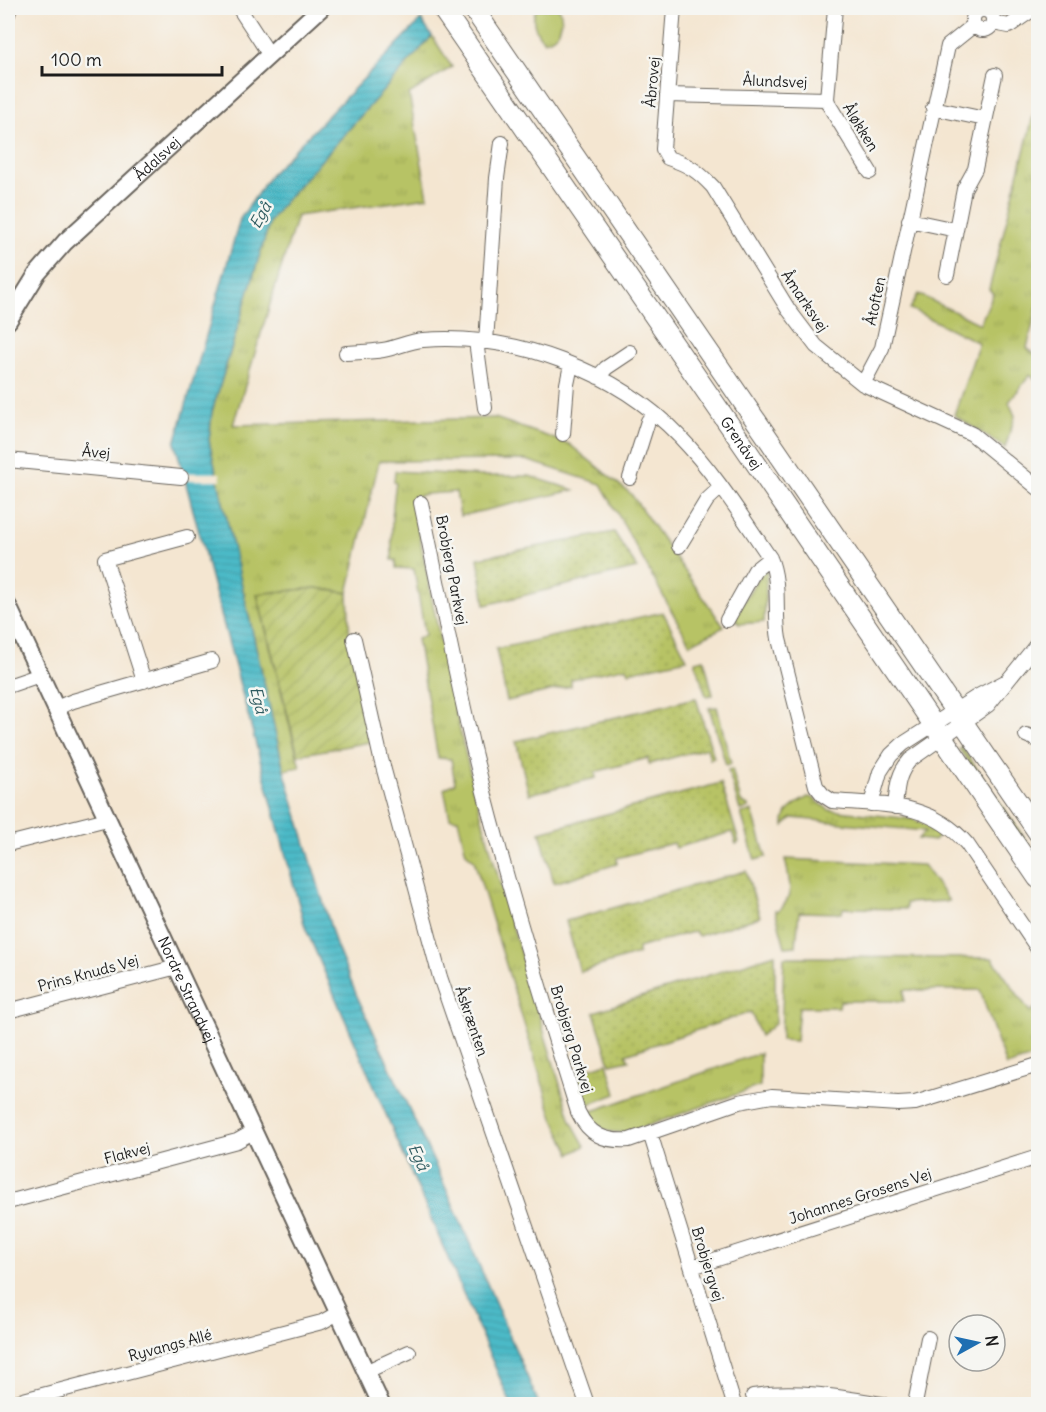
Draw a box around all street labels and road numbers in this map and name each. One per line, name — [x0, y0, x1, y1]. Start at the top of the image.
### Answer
street label: Åbrovej — [639, 56, 664, 108]
street label: Ålundsvej — [742, 69, 808, 92]
street label: Åløkken — [839, 99, 884, 155]
street label: Ådalsvej — [129, 132, 184, 184]
street label: Åmarksvej — [777, 266, 833, 336]
street label: Åtoften — [860, 274, 889, 327]
street label: Grenåvej — [717, 412, 767, 473]
street label: Åvej — [81, 440, 111, 463]
street label: Brobjerg Parkvej — [432, 513, 472, 627]
street label: Nordre Strandvej — [154, 933, 220, 1045]
street label: Prins Knuds Vej — [36, 950, 140, 996]
street label: Åskrænten — [451, 983, 494, 1059]
street label: Brobjerg Parkvej — [547, 983, 597, 1095]
street label: Flakvej — [102, 1138, 152, 1168]
street label: Johannes Grosens Vej — [786, 1164, 934, 1228]
street label: Brobjergvej — [688, 1224, 728, 1304]
street label: Ryvangs Allé — [126, 1325, 214, 1365]

